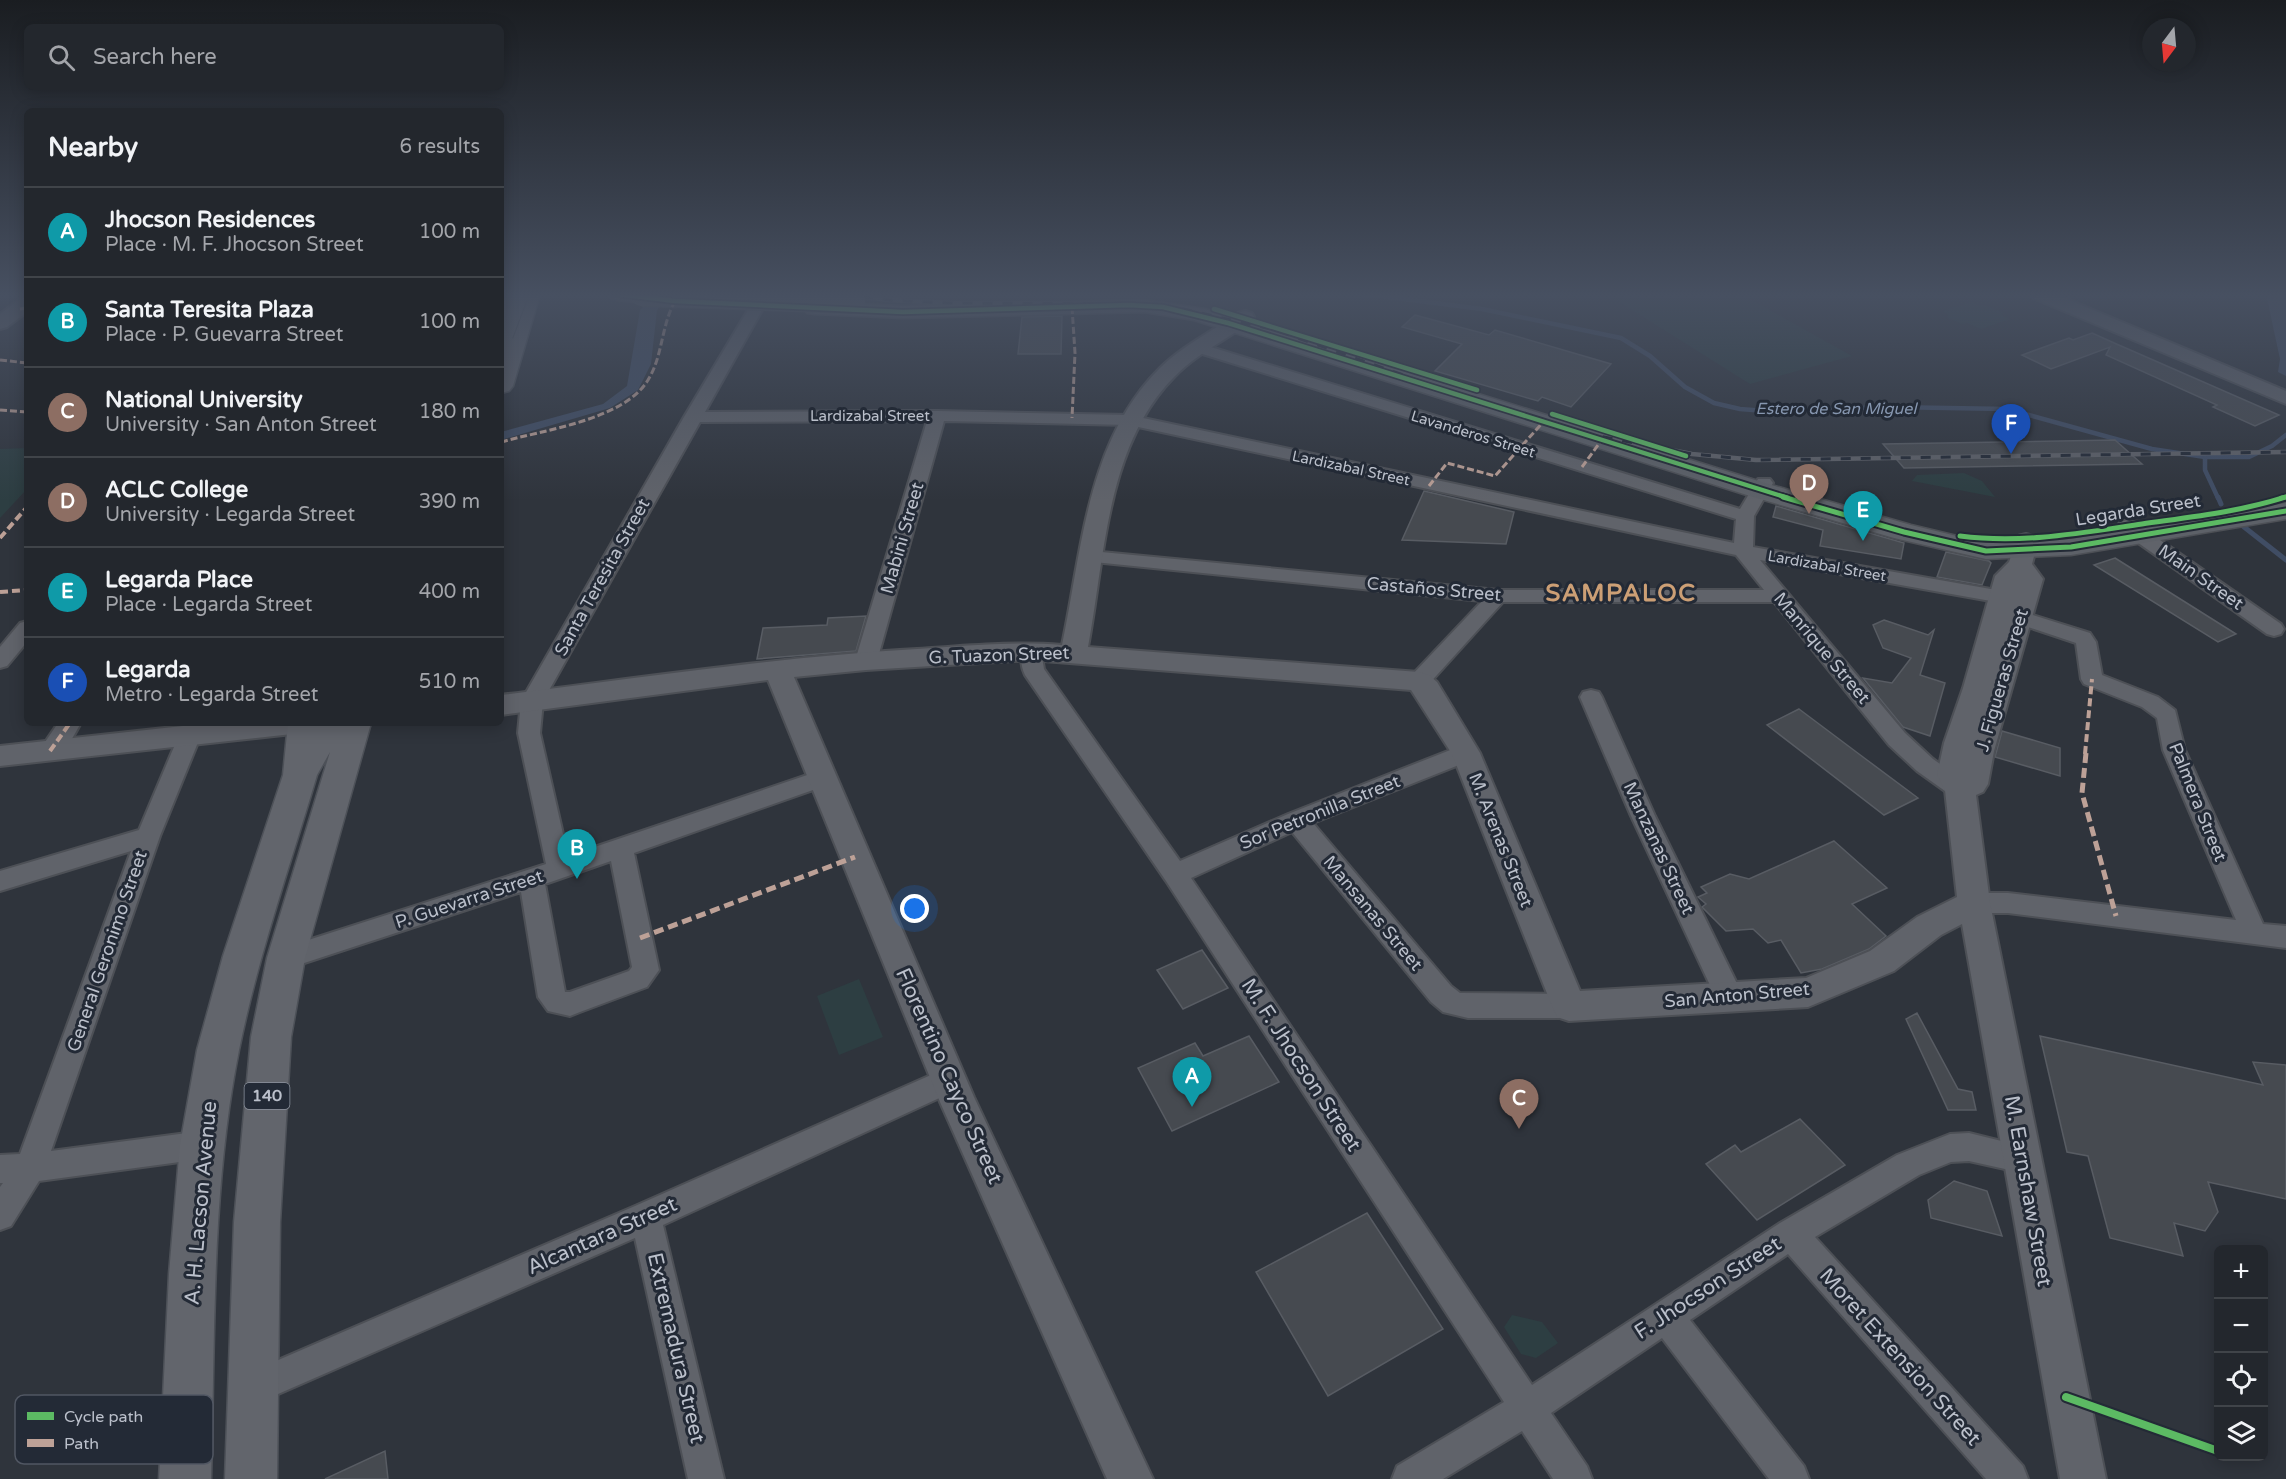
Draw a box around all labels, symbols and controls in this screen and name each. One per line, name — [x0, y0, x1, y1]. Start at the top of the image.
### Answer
north arrow — [2142, 18, 2196, 72]
search box — [24, 24, 504, 90]
icon: search — [45, 41, 78, 74]
text: Search here — [93, 44, 217, 70]
text: Nearby — [48, 132, 138, 163]
text: 6 results — [400, 135, 480, 159]
text: Jhocson Residences — [105, 207, 315, 233]
text: A — [60, 220, 75, 244]
text: 100 m — [419, 220, 480, 244]
text: Place · M. F. Jhocson Street — [105, 233, 364, 257]
text: Santa Teresita Plaza — [105, 297, 314, 323]
text: B — [61, 310, 74, 334]
text: 100 m — [419, 310, 480, 334]
text: Place · P. Guevarra Street — [105, 323, 344, 347]
text: National University — [105, 387, 303, 413]
water label: Estero de San Miguel — [1756, 399, 1918, 419]
text: C — [61, 400, 74, 424]
text: 180 m — [419, 400, 480, 424]
pin: F — [1992, 404, 2030, 454]
street label: Lardizabal Street — [810, 407, 930, 425]
street label: Lavanderos Street — [1409, 407, 1538, 462]
text: University · San Anton Street — [105, 413, 377, 437]
street label: Lardizabal Street — [1290, 447, 1412, 489]
pin: D — [1790, 464, 1828, 514]
text: ACLC College — [105, 477, 248, 503]
street label: Mabini Street — [876, 480, 928, 596]
street label: Legarda Street — [2074, 489, 2202, 531]
text: D — [60, 490, 75, 514]
text: 390 m — [419, 490, 480, 514]
pin: E — [1844, 492, 1882, 541]
street label: Santa Teresita Street — [550, 494, 655, 660]
text: University · Legarda Street — [105, 503, 355, 527]
street label: Main Street — [2154, 540, 2248, 614]
street label: Lardizabal Street — [1766, 547, 1888, 585]
text: Legarda Place — [105, 567, 253, 593]
street label: Castaños Street — [1366, 572, 1502, 606]
district label: SAMPALOC — [1546, 579, 1696, 608]
text: E — [61, 580, 74, 604]
text: 400 m — [419, 580, 480, 604]
street label: Manrique Street — [1769, 588, 1875, 708]
text: Place · Legarda Street — [105, 593, 312, 617]
street label: J. Figueras Street — [1971, 606, 2033, 754]
street label: G. Tuazon Street — [928, 642, 1070, 668]
text: Legarda — [105, 657, 191, 683]
text: F — [61, 670, 74, 694]
text: 510 m — [419, 670, 480, 694]
text: Metro · Legarda Street — [105, 683, 318, 707]
street label: Palmera Street — [2164, 739, 2232, 865]
street label: Sor Petronilla Street — [1237, 770, 1403, 854]
street label: M. Arenas Street — [1464, 770, 1538, 910]
street label: Manzanas Street — [1619, 778, 1699, 918]
pin: B — [558, 830, 596, 879]
street label: General Geronimo Street — [62, 847, 152, 1055]
street label: Mansanas Street — [1319, 851, 1427, 975]
street label: P. Guevarra Street — [392, 865, 546, 933]
your location — [900, 894, 929, 923]
street label: Florentino Cayco Street — [890, 964, 1008, 1188]
street label: M. F. Jhocson Street — [1236, 974, 1366, 1156]
street label: San Anton Street — [1663, 978, 1811, 1012]
pin: A — [1172, 1058, 1212, 1107]
pin: C — [1500, 1080, 1538, 1129]
road number: 140 — [244, 1083, 290, 1109]
street label: M. Earnshaw Street — [1999, 1093, 2057, 1289]
street label: A. H. Lacson Avenue — [180, 1100, 222, 1306]
street label: Alcantara Street — [523, 1192, 681, 1280]
street label: F. Jhocson Street — [1630, 1231, 1786, 1345]
map controls — [2214, 1245, 2268, 1461]
button: + — [2214, 1245, 2268, 1299]
street label: Extremadura Street — [642, 1250, 710, 1446]
street label: Moret Extension Street — [1814, 1263, 1986, 1451]
button: − — [2214, 1299, 2268, 1353]
button: locate — [2214, 1353, 2268, 1407]
legend — [15, 1395, 213, 1464]
text: Cycle path — [64, 1407, 143, 1427]
button: layers — [2214, 1407, 2268, 1461]
text: Path — [64, 1434, 99, 1454]

